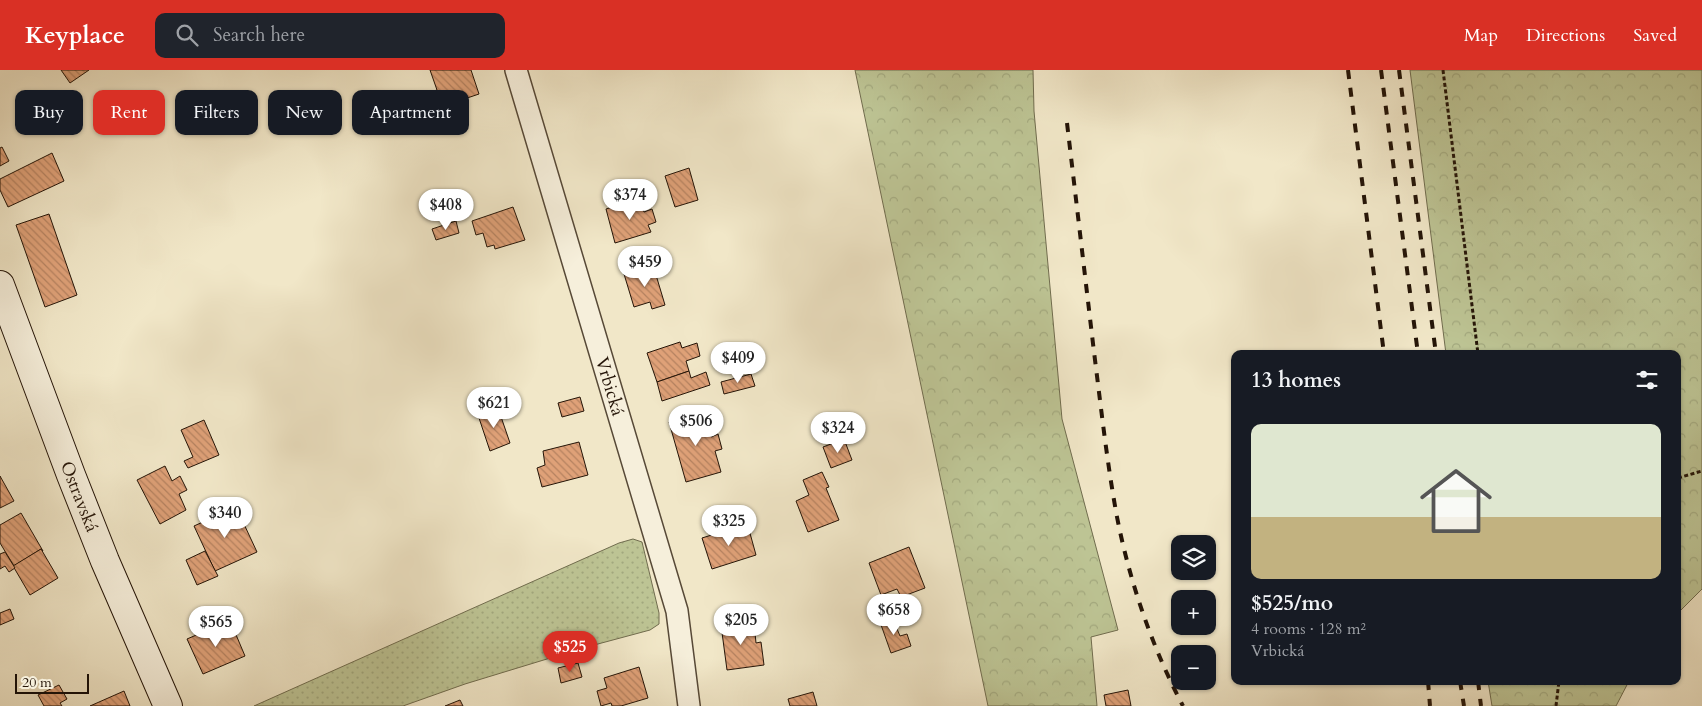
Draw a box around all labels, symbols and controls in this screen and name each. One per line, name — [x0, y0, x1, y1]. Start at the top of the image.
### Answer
search box — [155, 13, 505, 58]
text: Keyplace — [25, 19, 125, 52]
icon: search — [173, 21, 201, 49]
text: Search here — [213, 22, 305, 48]
text: Map — [1464, 23, 1498, 48]
text: Directions — [1526, 23, 1605, 48]
text: Saved — [1633, 23, 1677, 48]
chip: Buy — [15, 90, 83, 135]
chip: Rent — [93, 90, 165, 135]
chip: Filters — [175, 90, 258, 135]
chip: New — [268, 90, 342, 135]
chip: Apartment — [352, 90, 469, 135]
pin: $374 — [600, 178, 660, 221]
text: $374 — [614, 184, 646, 206]
pin: $408 — [416, 189, 476, 231]
text: $408 — [430, 194, 462, 216]
pin: $459 — [615, 246, 675, 288]
text: $459 — [629, 251, 661, 273]
pin: $409 — [708, 342, 768, 384]
text: $409 — [722, 347, 754, 369]
street label: Vrbická — [590, 354, 631, 419]
text: 13 homes — [1251, 366, 1341, 395]
icon: filters — [1633, 366, 1661, 394]
pin: $621 — [464, 386, 524, 429]
text: $621 — [478, 392, 510, 414]
pin: $506 — [666, 404, 726, 447]
text: $506 — [680, 410, 712, 432]
pin: $324 — [808, 412, 868, 454]
text: $324 — [822, 417, 854, 439]
icon: home — [1411, 456, 1501, 546]
street label: Ostravská — [54, 458, 105, 536]
pin: $340 — [195, 496, 255, 539]
text: $340 — [209, 502, 241, 524]
pin: $325 — [699, 504, 759, 547]
text: $325 — [713, 510, 745, 532]
map controls — [1171, 535, 1216, 690]
button: layers — [1171, 535, 1216, 580]
text: $525/mo — [1251, 589, 1333, 618]
button: + — [1171, 590, 1216, 635]
pin: $658 — [864, 594, 924, 636]
text: $658 — [878, 599, 910, 621]
pin: $205 — [711, 604, 771, 646]
pin: $565 — [186, 606, 246, 648]
text: $205 — [725, 609, 757, 631]
text: $565 — [200, 611, 232, 633]
text: 4 rooms · 128 m² — [1251, 618, 1366, 640]
pin: $525 — [540, 630, 600, 673]
text: $525 — [554, 636, 586, 658]
text: Vrbická — [1251, 640, 1304, 662]
button: − — [1171, 645, 1216, 690]
scale bar — [15, 671, 89, 694]
text: 20 m — [22, 673, 52, 692]

